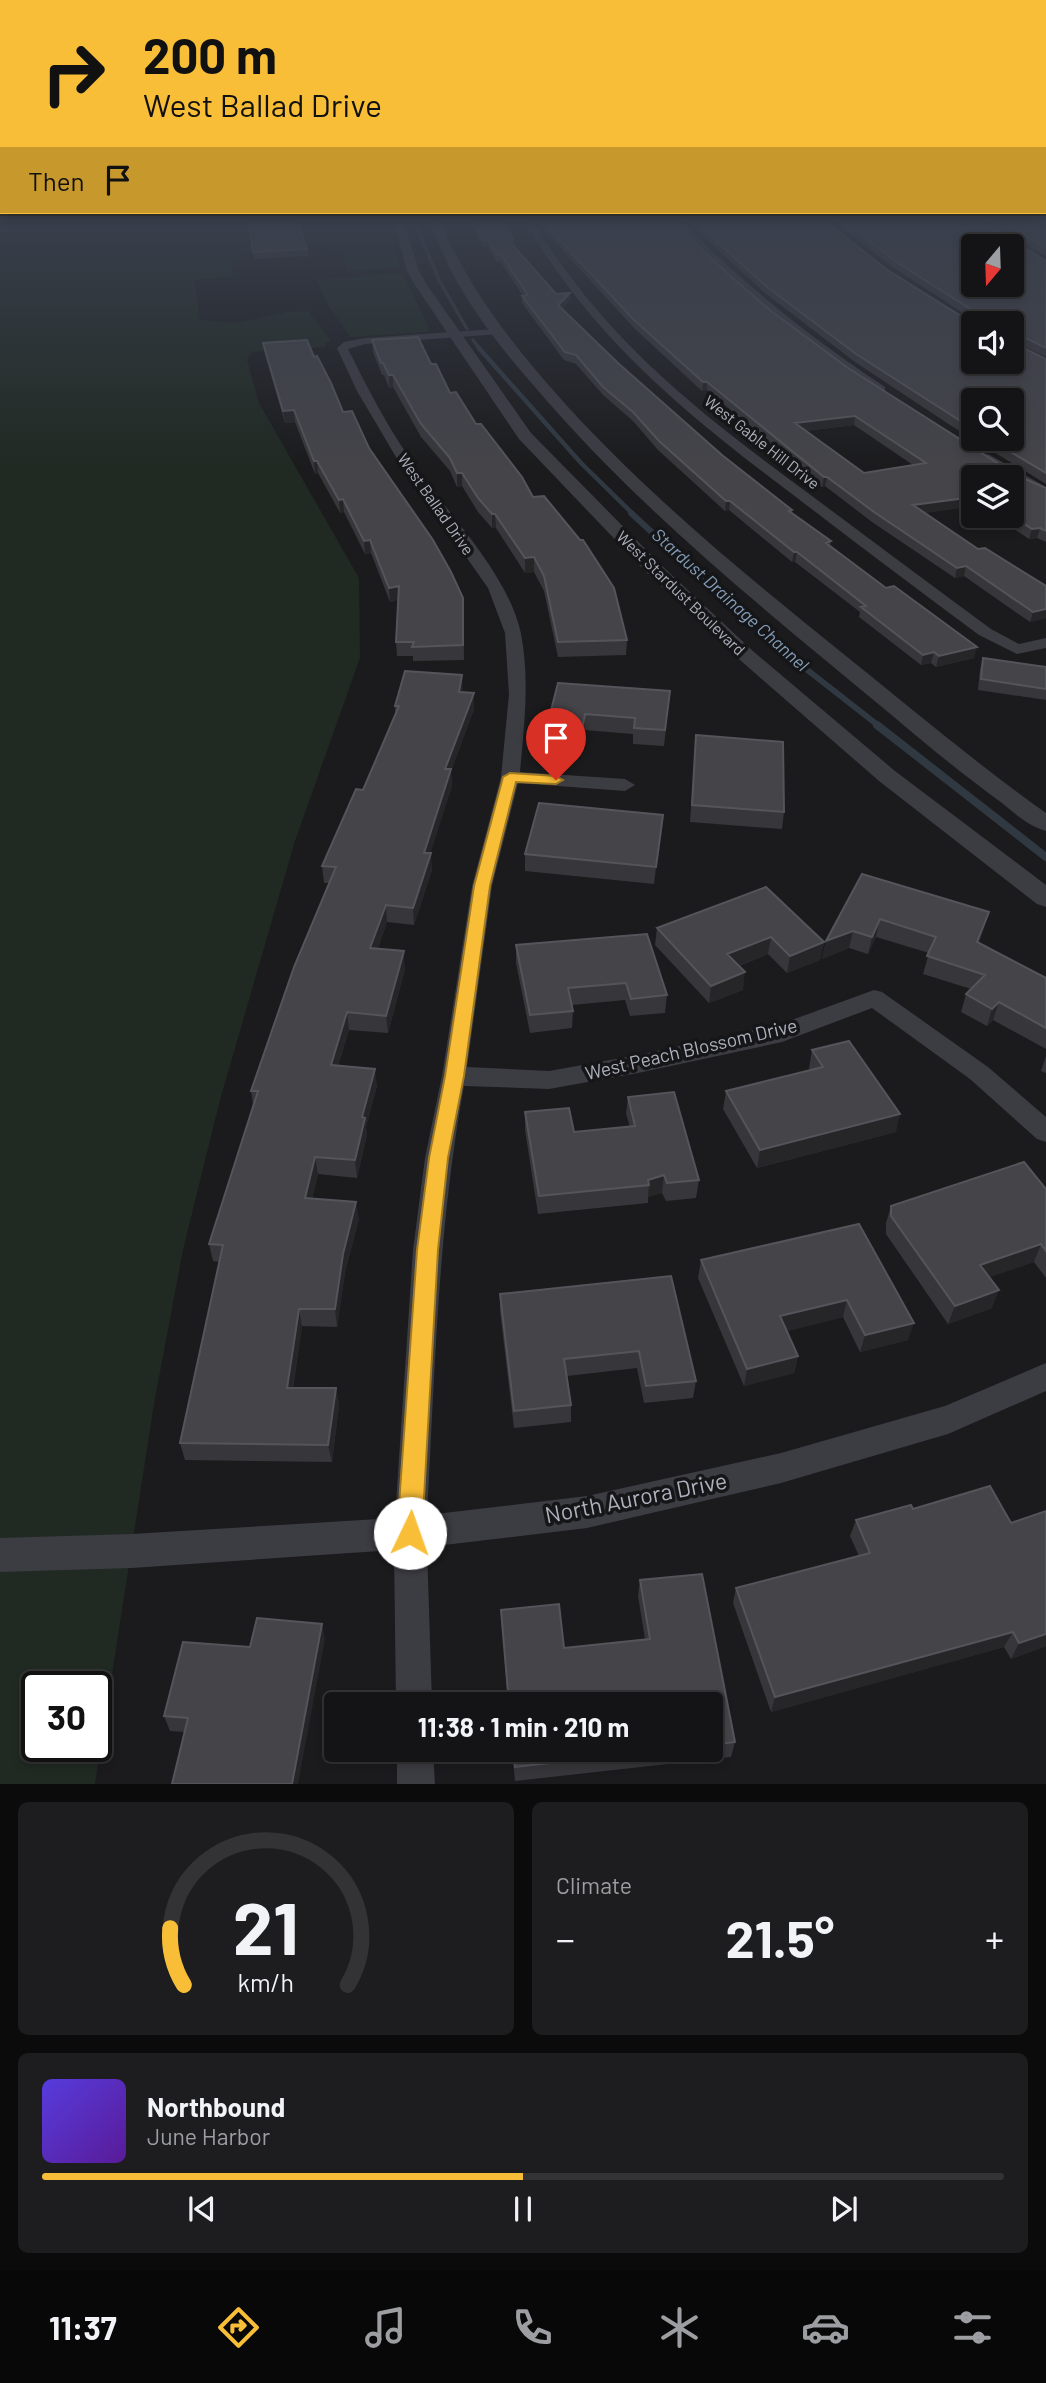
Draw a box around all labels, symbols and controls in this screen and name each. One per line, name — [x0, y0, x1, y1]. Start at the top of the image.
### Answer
text: 200 m — [143, 25, 277, 84]
icon: right — [28, 28, 119, 119]
text: West Ballad Drive — [143, 85, 382, 123]
icon: arrive — [99, 161, 137, 199]
text: Then — [28, 165, 85, 196]
north arrow — [961, 234, 1024, 298]
map controls — [961, 234, 1024, 528]
button: sound — [961, 311, 1024, 374]
button: search — [961, 388, 1024, 451]
street label: West Gable Hill Drive — [701, 391, 824, 493]
street label: West Ballad Drive — [394, 449, 478, 558]
button: layers — [961, 465, 1024, 528]
water label: Stardust Drainage Channel — [648, 523, 813, 675]
street label: West Stardust Boulevard — [613, 526, 749, 659]
pin — [526, 708, 586, 780]
icon: arrive — [537, 719, 575, 757]
street label: West Peach Blossom Drive — [583, 1013, 799, 1084]
street label: North Aurora Drive — [542, 1466, 729, 1528]
position arrow — [373, 1496, 447, 1570]
speed limit sign: 30 — [21, 1671, 112, 1762]
text: 11:38 · 1 min · 210 m — [418, 1711, 629, 1742]
text: Climate — [556, 1871, 632, 1899]
text: 21 — [233, 1882, 299, 1970]
text: 21.5° — [726, 1906, 834, 1968]
text: − — [556, 1915, 575, 1961]
text: + — [985, 1915, 1004, 1961]
text: km/h — [238, 1966, 294, 1996]
text: Northbound — [147, 2091, 285, 2122]
text: June Harbor — [147, 2122, 270, 2150]
icon: previous — [183, 2190, 221, 2228]
icon: pause — [504, 2190, 542, 2228]
icon: next — [825, 2190, 863, 2228]
icon: directions — [214, 2303, 263, 2352]
icon: music — [361, 2303, 410, 2352]
icon: phone — [508, 2303, 557, 2352]
icon: climate — [655, 2303, 704, 2352]
icon: car — [801, 2303, 850, 2352]
icon: filters — [948, 2303, 997, 2352]
text: 11:37 — [49, 2308, 117, 2346]

